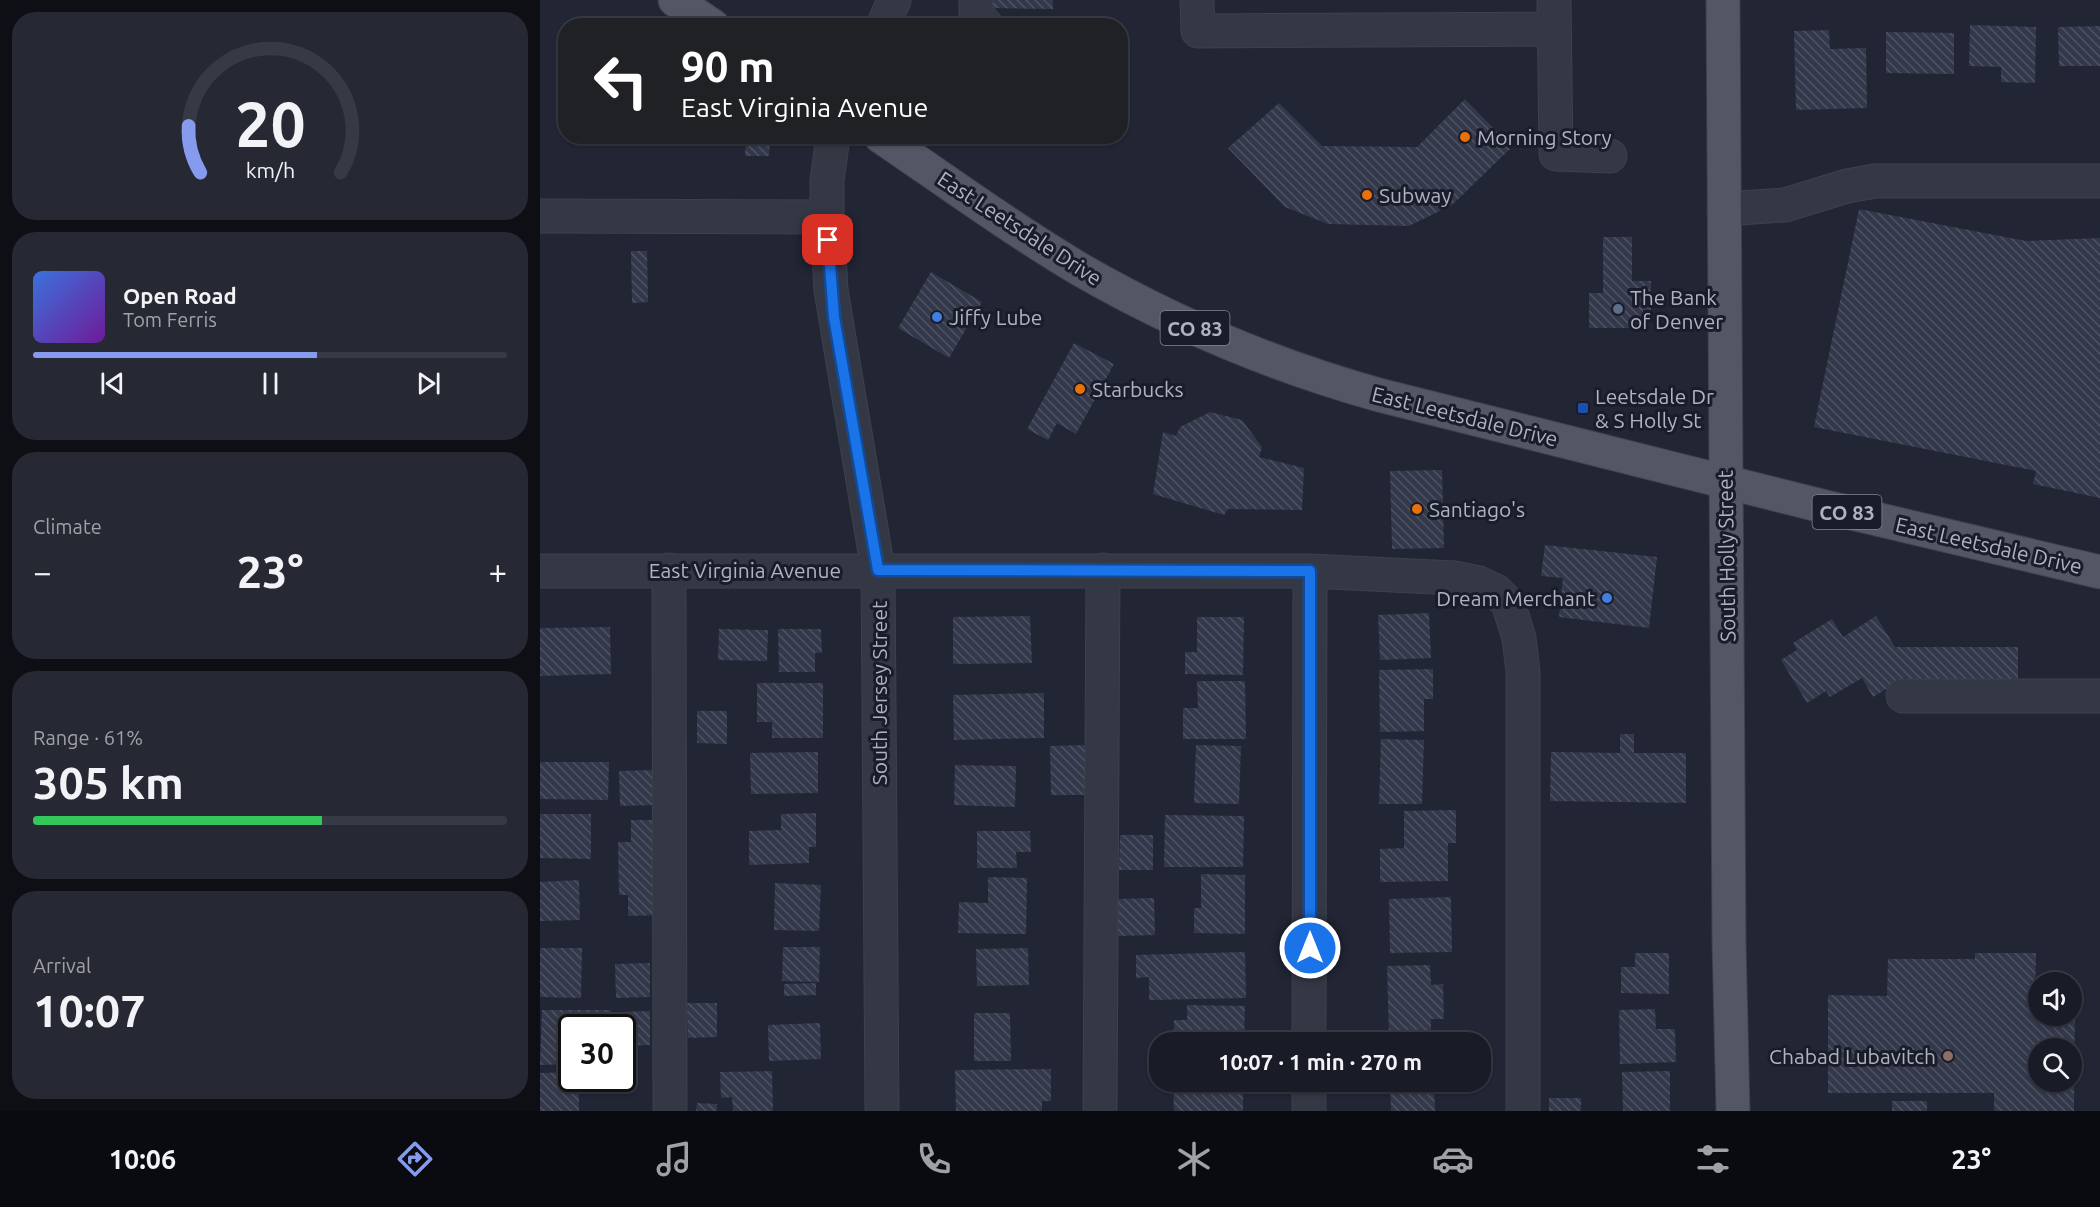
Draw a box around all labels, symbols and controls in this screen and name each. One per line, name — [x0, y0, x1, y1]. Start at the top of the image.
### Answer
icon: left — [582, 42, 660, 120]
text: 90 m — [681, 43, 775, 90]
text: 20 — [235, 89, 305, 159]
text: East Virginia Avenue — [681, 92, 928, 122]
place label: Morning Story — [1477, 125, 1612, 149]
marker: Morning Story — [1458, 130, 1472, 144]
text: km/h — [245, 158, 295, 182]
street label: East Leetsdale Drive — [934, 166, 1106, 290]
place label: Subway — [1379, 183, 1451, 207]
marker: Subway — [1360, 188, 1374, 202]
pin — [802, 214, 853, 265]
icon: arrive — [811, 223, 844, 256]
text: Open Road — [123, 283, 237, 308]
place label: The Bank of Denver — [1630, 285, 1723, 333]
marker: The Bank of Denver — [1611, 302, 1625, 316]
place label: Jiffy Lube — [949, 305, 1042, 329]
text: Tom Ferris — [123, 308, 217, 331]
marker: Jiffy Lube — [930, 310, 944, 324]
road number: CO 83 — [1160, 311, 1230, 345]
icon: previous — [96, 367, 129, 400]
icon: pause — [254, 367, 287, 400]
icon: next — [412, 367, 445, 400]
place label: Starbucks — [1092, 377, 1184, 401]
street label: East Leetsdale Drive — [1370, 381, 1560, 451]
marker: Starbucks — [1073, 382, 1087, 396]
place label: Leetsdale Dr & S Holly St — [1595, 384, 1714, 432]
marker: Leetsdale Dr & S Holly St — [1576, 401, 1590, 415]
street label: South Holly Street — [1713, 470, 1739, 642]
road number: CO 83 — [1812, 495, 1882, 529]
place label: Santiago's — [1429, 497, 1525, 521]
marker: Santiago's — [1410, 502, 1424, 516]
street label: East Leetsdale Drive — [1893, 512, 2085, 578]
text: Climate — [33, 515, 102, 538]
text: 23° — [237, 546, 303, 597]
text: − — [33, 553, 52, 590]
text: + — [488, 553, 507, 590]
street label: East Virginia Avenue — [649, 558, 841, 582]
place label: Dream Merchant — [1436, 586, 1595, 610]
marker: Dream Merchant — [1600, 591, 1614, 605]
street label: South Jersey Street — [867, 601, 891, 785]
text: Range · 61% — [33, 726, 143, 749]
text: 305 km — [33, 757, 184, 808]
position arrow — [1278, 916, 1342, 980]
text: Arrival — [33, 954, 91, 977]
map controls — [2028, 972, 2082, 1092]
button: sound — [2028, 972, 2082, 1026]
text: 10:07 — [33, 985, 146, 1036]
speed limit sign: 30 — [558, 1014, 636, 1092]
button: search — [2028, 1038, 2082, 1092]
place label: Chabad Lubavitch — [1769, 1044, 1936, 1068]
text: 10:07 · 1 min · 270 m — [1218, 1049, 1422, 1074]
marker: Chabad Lubavitch — [1941, 1049, 1955, 1063]
icon: directions — [394, 1138, 436, 1180]
icon: music — [653, 1138, 695, 1180]
icon: phone — [913, 1138, 955, 1180]
icon: climate — [1173, 1138, 1215, 1180]
icon: car — [1432, 1138, 1474, 1180]
icon: filters — [1692, 1138, 1734, 1180]
text: 10:06 — [109, 1144, 176, 1174]
text: 23° — [1951, 1144, 1991, 1174]

